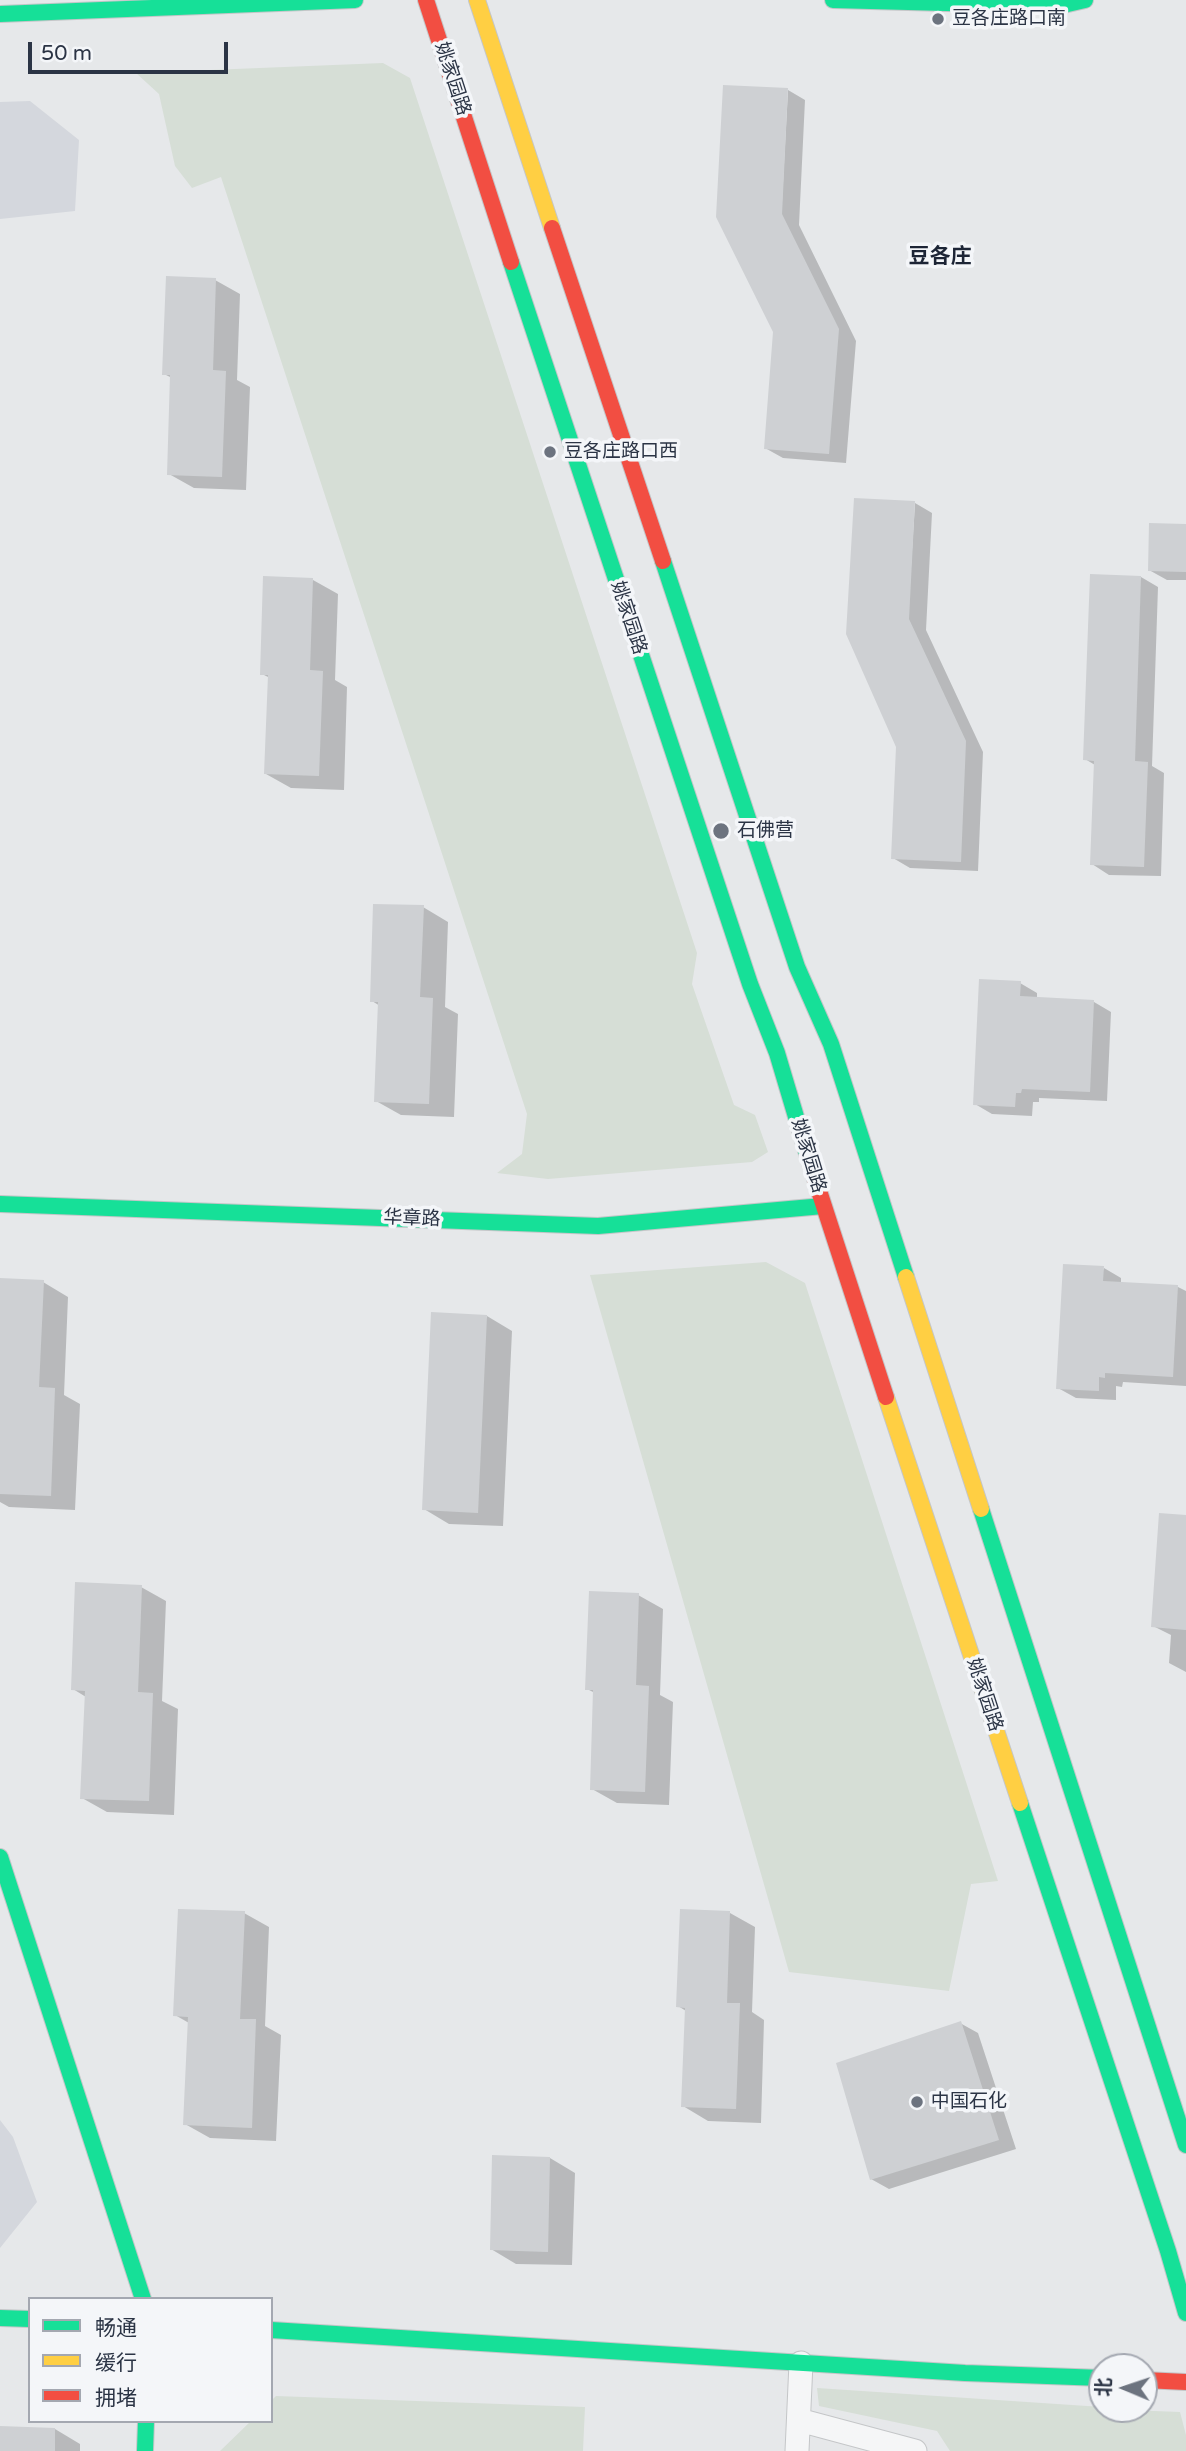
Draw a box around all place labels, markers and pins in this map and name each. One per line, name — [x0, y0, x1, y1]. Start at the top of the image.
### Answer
place label: 豆各庄路口南 — [952, 8, 1066, 30]
marker: 豆各庄路口南 — [930, 11, 946, 27]
place label: 豆各庄路口西 — [564, 441, 678, 463]
marker: 豆各庄路口西 — [542, 444, 558, 460]
place label: 石佛营 — [737, 820, 794, 842]
marker: 石佛营 — [711, 821, 731, 841]
place label: 中国石化 — [931, 2091, 1007, 2113]
marker: 中国石化 — [909, 2094, 925, 2110]

